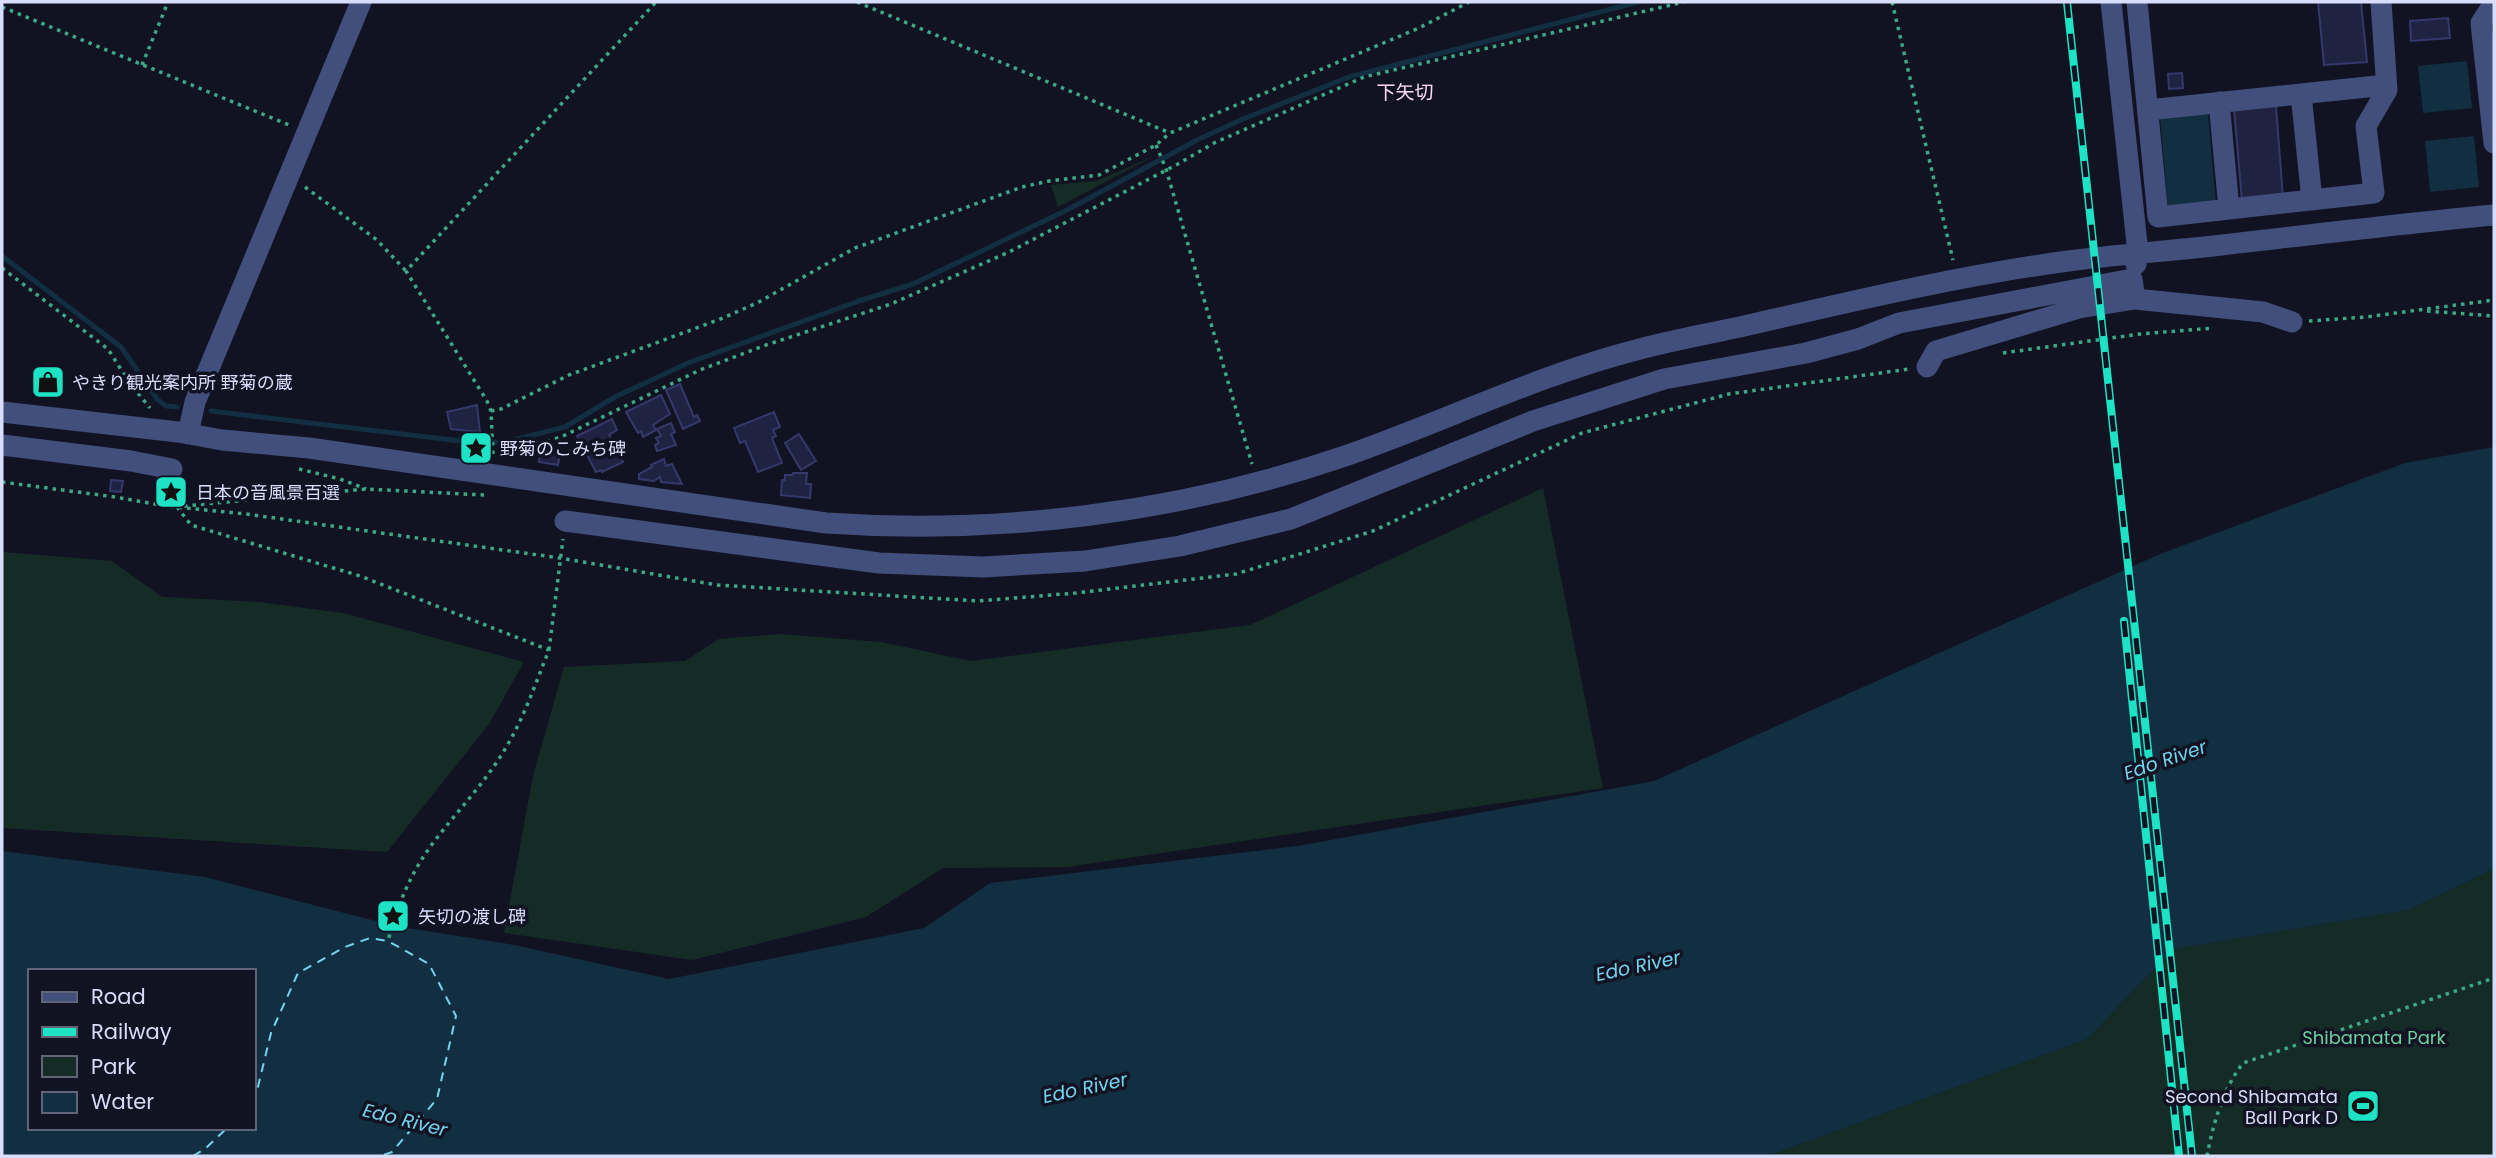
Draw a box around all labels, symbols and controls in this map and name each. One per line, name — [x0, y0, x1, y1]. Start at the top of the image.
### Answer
district label: 下矢切 — [1376, 79, 1434, 106]
shop icon: やきり観光案内所 野菊の蔵 — [29, 363, 67, 401]
place label: やきり観光案内所 野菊の蔵 — [72, 370, 293, 395]
place icon: 野菊のこみち碑 — [457, 429, 495, 467]
place label: 野菊のこみち碑 — [500, 436, 626, 461]
place icon: 日本の音風景百選 — [152, 473, 190, 511]
place label: 日本の音風景百選 — [196, 480, 340, 505]
water label: Edo River — [2120, 733, 2211, 787]
place icon: 矢切の渡し碑 — [374, 897, 412, 935]
place label: 矢切の渡し碑 — [418, 904, 526, 929]
water label: Edo River — [1593, 944, 1684, 988]
legend — [28, 969, 256, 1130]
text: Road — [91, 982, 146, 1011]
text: Railway — [91, 1017, 172, 1046]
park label: Shibamata Park — [2302, 1025, 2447, 1050]
text: Park — [91, 1052, 136, 1081]
water label: Edo River — [1040, 1066, 1131, 1110]
place label: Second Shibamata Ball Park D — [2165, 1084, 2338, 1130]
text: Water — [91, 1087, 154, 1116]
sports icon: Second Shibamata Ball Park D — [2344, 1087, 2382, 1125]
water label: Edo River — [360, 1096, 451, 1144]

